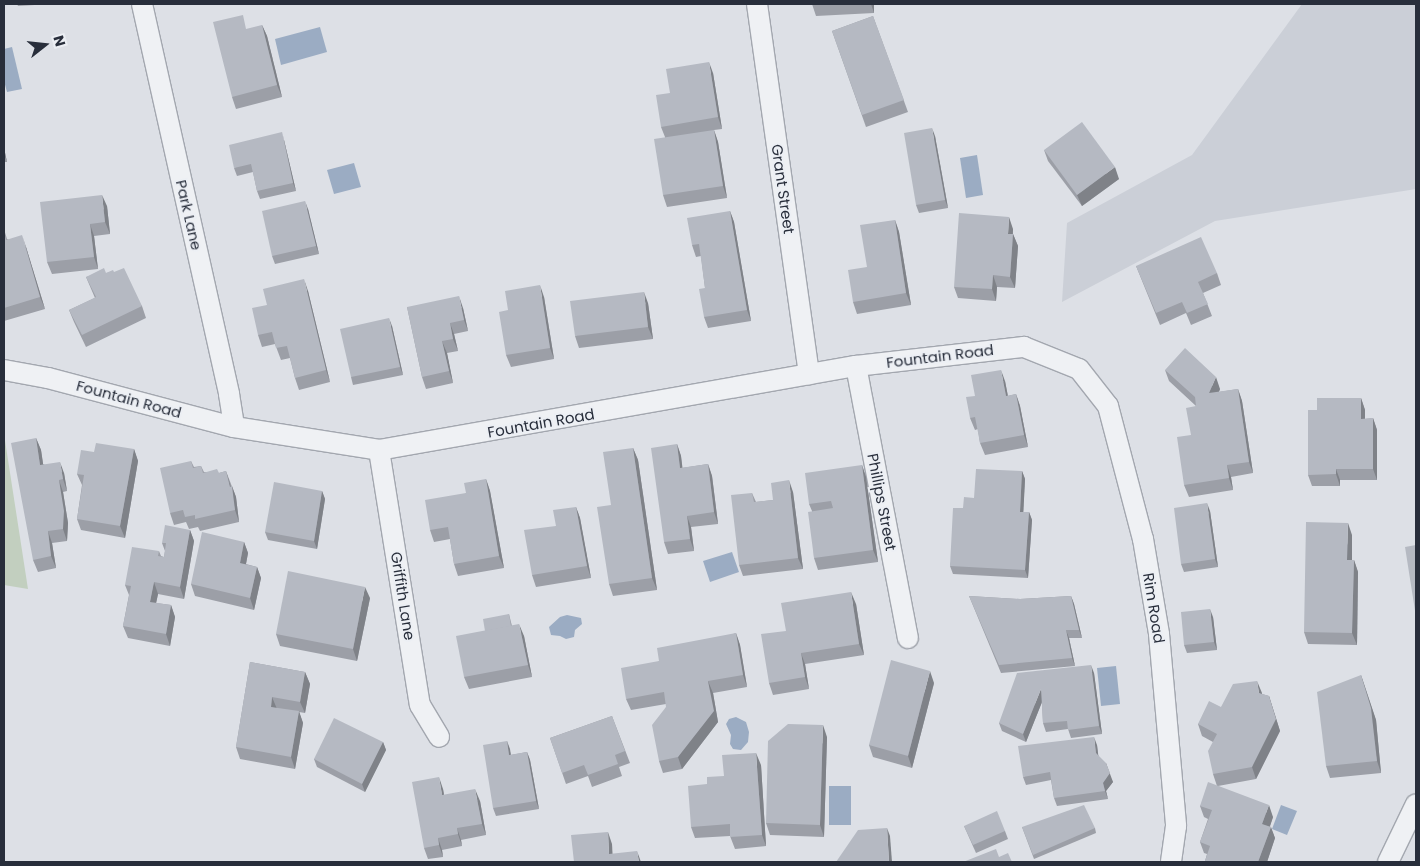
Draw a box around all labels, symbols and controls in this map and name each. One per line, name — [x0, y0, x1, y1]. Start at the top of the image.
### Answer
north arrow — [20, 20, 70, 70]
text: N — [48, 33, 70, 49]
street label: Grant Street — [768, 143, 798, 235]
street label: Park Lane — [172, 178, 206, 252]
street label: Fountain Road — [885, 340, 995, 372]
street label: Fountain Road — [74, 376, 184, 422]
street label: Fountain Road — [486, 405, 596, 441]
street label: Phillips Street — [864, 452, 900, 552]
street label: Griffith Lane — [387, 551, 419, 641]
street label: Rim Road — [1140, 571, 1168, 645]

